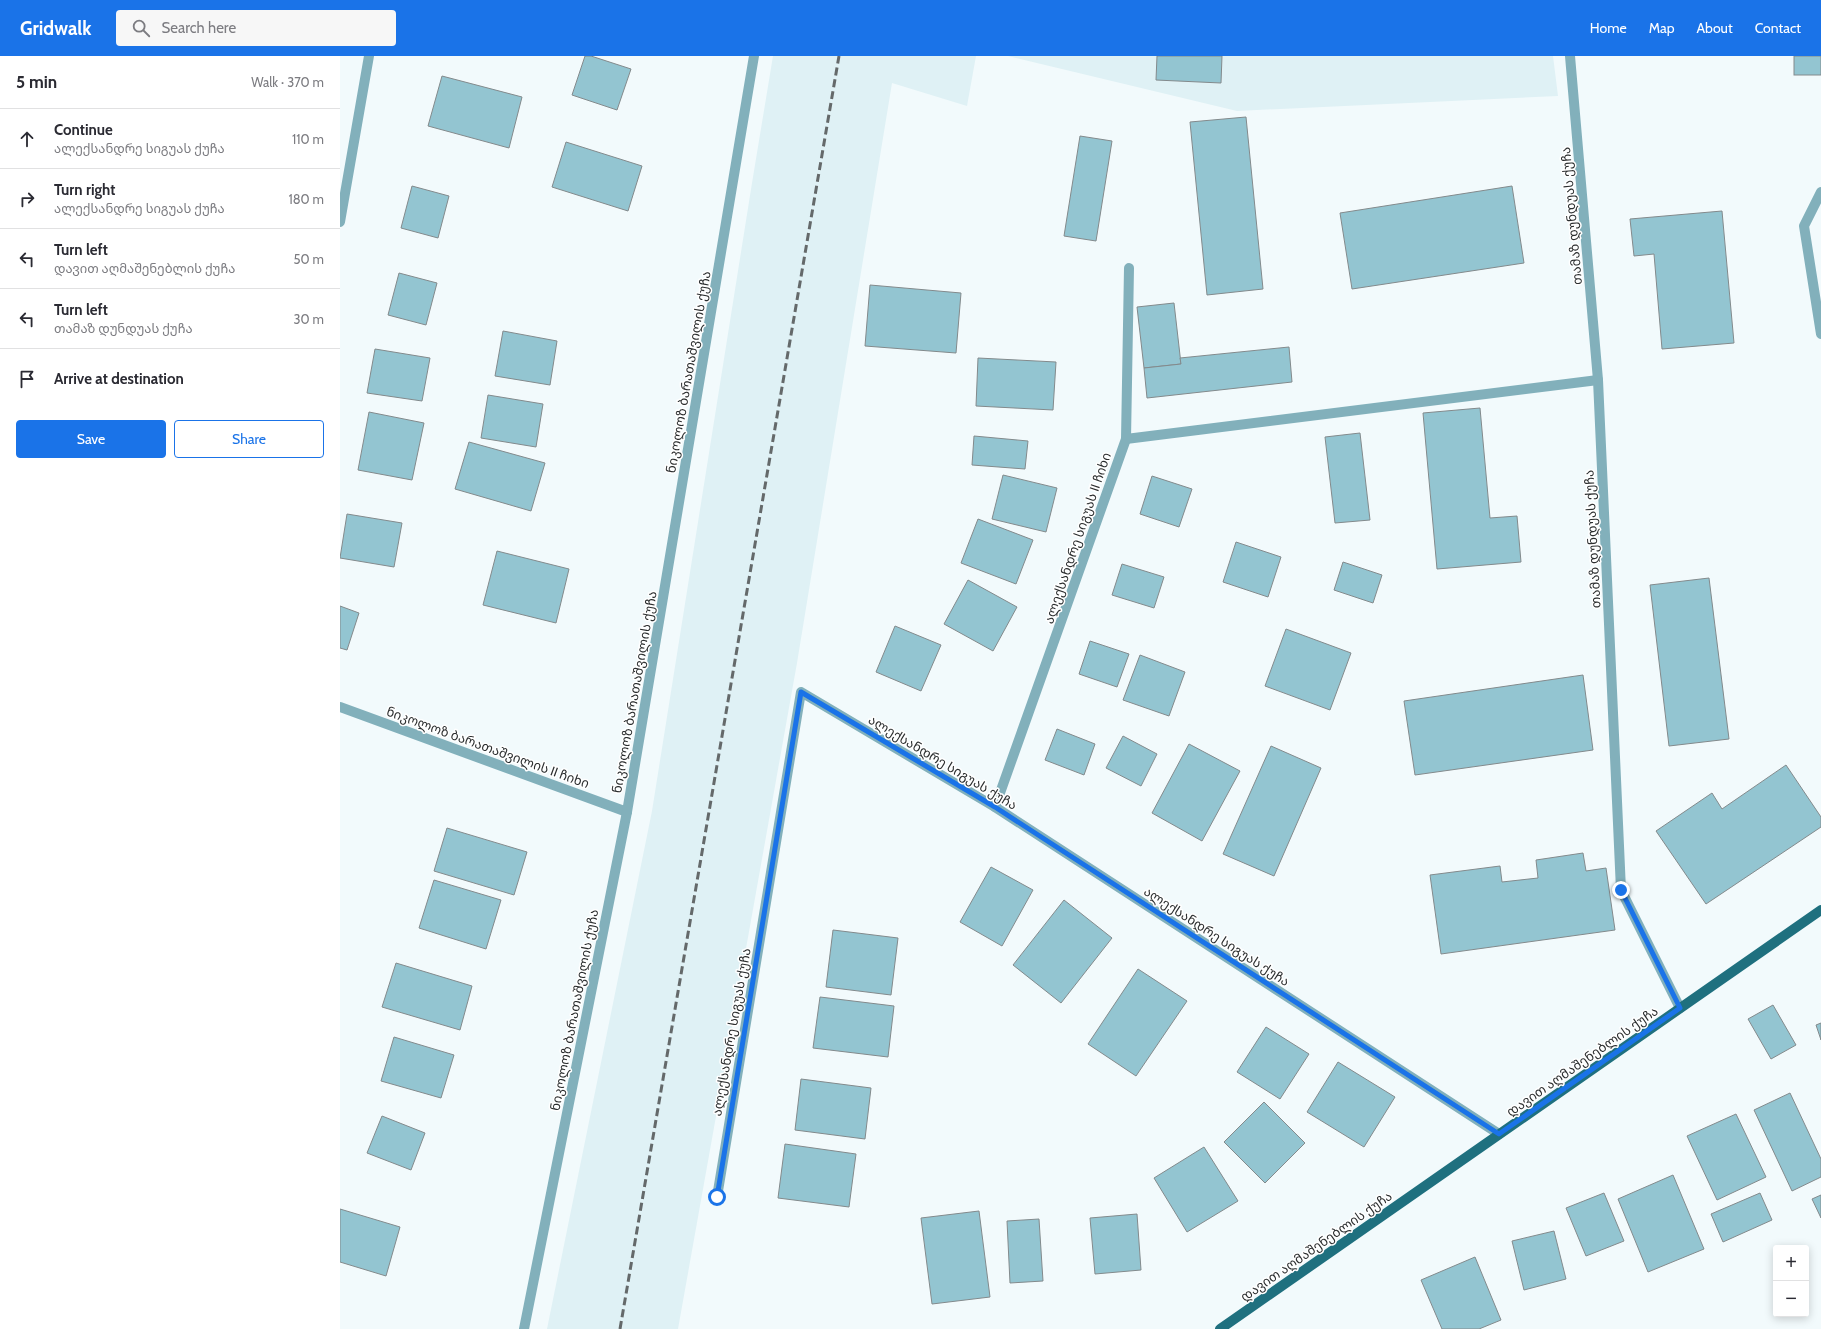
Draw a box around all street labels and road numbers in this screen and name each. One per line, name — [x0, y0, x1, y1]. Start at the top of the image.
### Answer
street label: თამაზ დუნდუას ქუჩა — [1557, 146, 1586, 286]
street label: ნიკოლოზ ბარათაშვილის ქუჩა — [662, 270, 715, 475]
street label: ალექსანდრე სიგუას II ჩიხი — [1040, 450, 1115, 626]
street label: თამაზ დუნდუას ქუჩა — [1580, 469, 1605, 609]
street label: ნიკოლოზ ბარათაშვილის ქუჩა — [608, 590, 661, 795]
street label: ნიკოლოზ ბარათაშვილის II ჩიხი — [384, 703, 592, 792]
street label: ალექსანდრე სიგუას ქუჩა — [865, 711, 1020, 814]
street label: ალექსანდრე სიგუას ქუჩა — [1141, 883, 1293, 990]
street label: ნიკოლოზ ბარათაშვილის ქუჩა — [547, 908, 602, 1112]
street label: ალექსანდრე სიგუას ქუჩა — [708, 947, 755, 1118]
street label: დავით აღმაშენებლის ქუჩა — [1503, 1002, 1661, 1120]
street label: დავით აღმაშენებლის ქუჩა — [1237, 1187, 1395, 1305]

